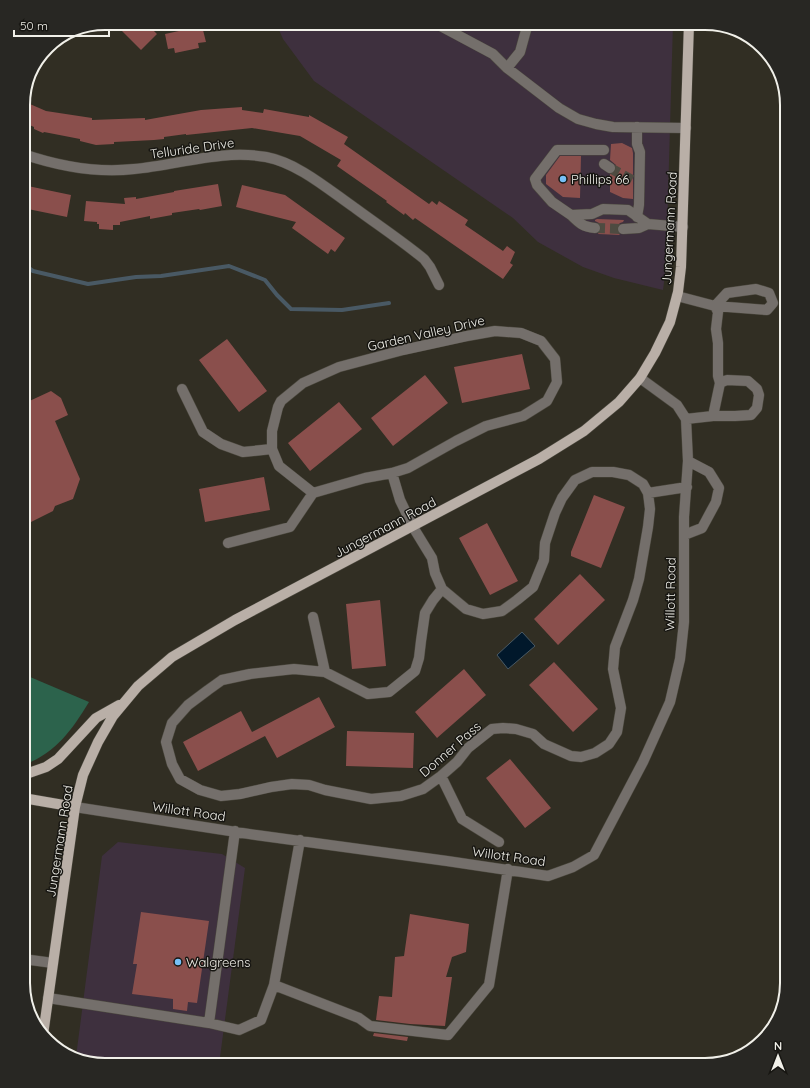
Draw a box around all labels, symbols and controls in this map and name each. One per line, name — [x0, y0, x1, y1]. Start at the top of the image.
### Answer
scale bar — [14, 12, 109, 38]
text: 50 m — [20, 18, 48, 33]
street label: Telluride Drive — [149, 134, 235, 162]
place label: Phillips 66 — [571, 171, 629, 187]
street label: Jungermann Road — [658, 171, 680, 285]
marker: Phillips 66 — [558, 174, 568, 184]
street label: Garden Valley Drive — [366, 312, 486, 354]
street label: Jungermann Road — [331, 493, 439, 561]
street label: Willott Road — [661, 557, 679, 631]
street label: Donner Pass — [416, 718, 484, 780]
street label: Jungermann Road — [42, 784, 76, 898]
street label: Willott Road — [151, 798, 227, 824]
street label: Willott Road — [471, 843, 547, 869]
place label: Walgreens — [186, 954, 250, 970]
marker: Walgreens — [173, 957, 183, 967]
north arrow — [758, 1036, 798, 1076]
text: N — [774, 1039, 782, 1053]

